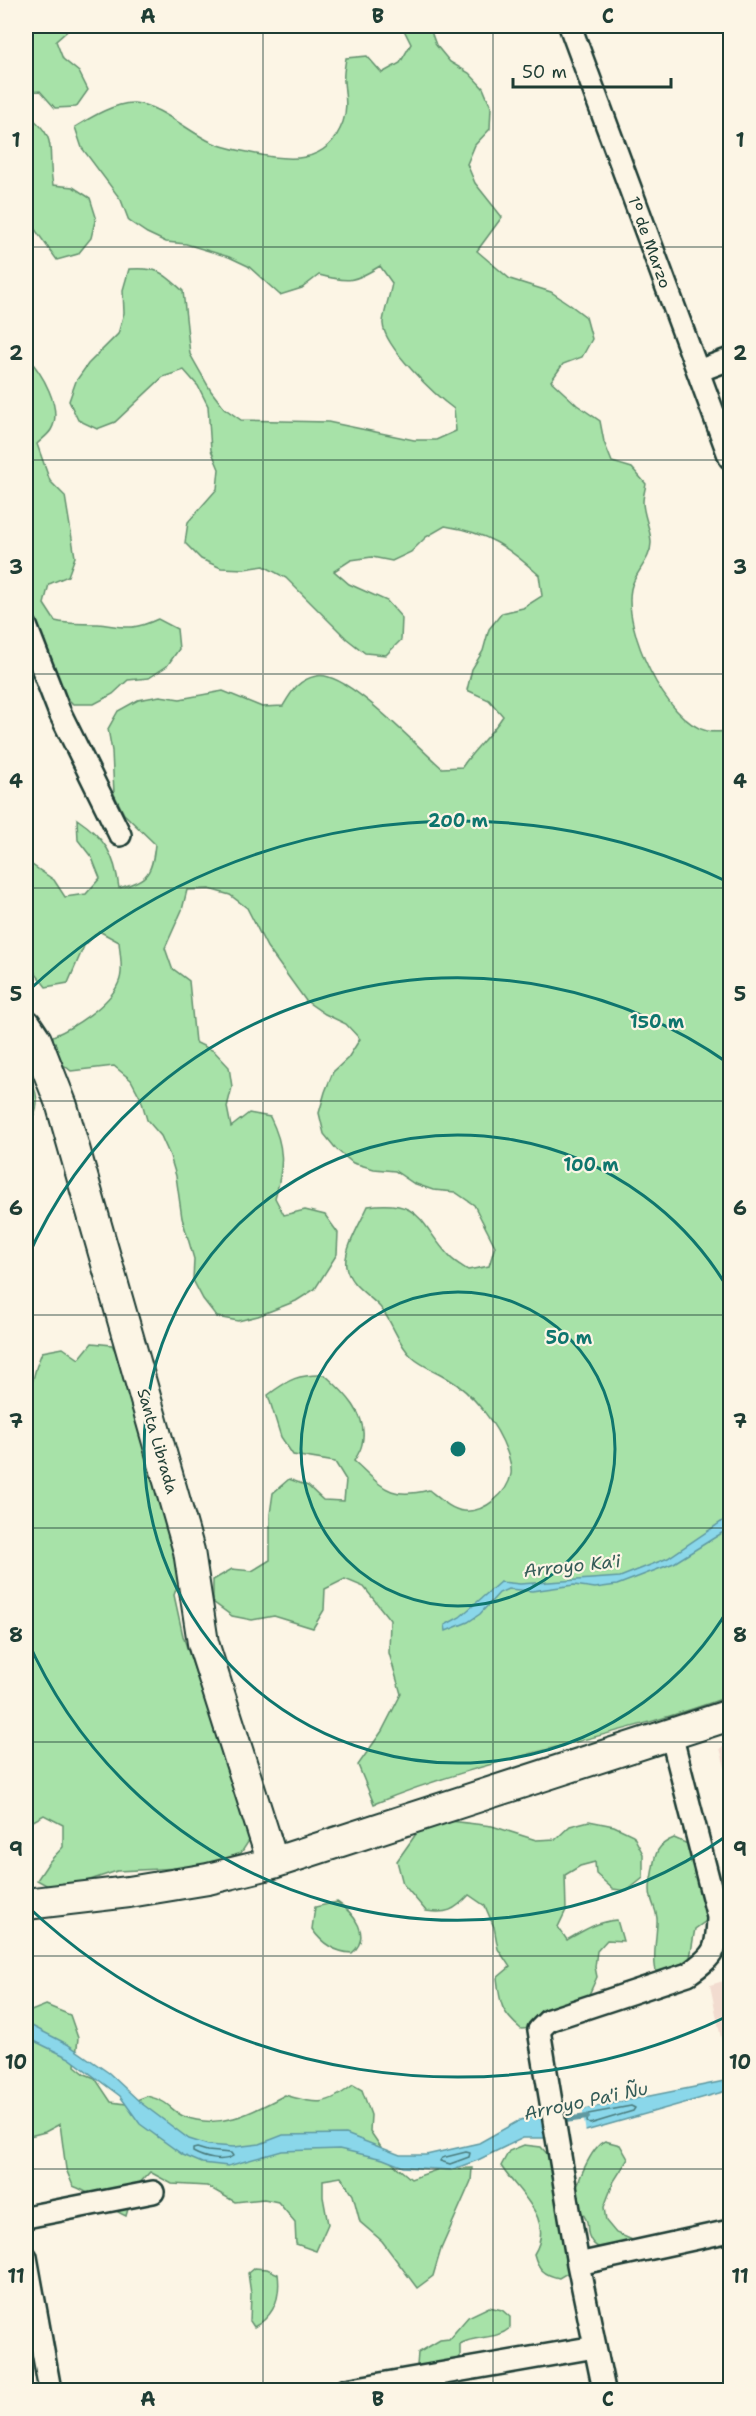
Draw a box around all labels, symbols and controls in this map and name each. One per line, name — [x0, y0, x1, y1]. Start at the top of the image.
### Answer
text: A — [140, 3, 156, 29]
text: B — [372, 3, 384, 29]
text: C — [602, 3, 614, 29]
scale bar — [513, 51, 670, 89]
text: 50 m — [522, 60, 567, 84]
text: 1 — [11, 127, 21, 153]
text: 1 — [735, 127, 745, 153]
street label: 1° de Marzo — [623, 193, 676, 291]
text: 2 — [9, 340, 23, 366]
text: 2 — [733, 340, 747, 366]
text: 3 — [9, 554, 23, 580]
text: 3 — [733, 554, 747, 580]
text: 4 — [9, 768, 23, 794]
text: 4 — [733, 768, 747, 794]
text: 200 m — [428, 809, 489, 833]
text: 5 — [10, 981, 22, 1007]
text: 5 — [734, 981, 746, 1007]
text: 150 m — [630, 1010, 685, 1034]
text: 100 m — [563, 1153, 619, 1177]
text: 6 — [9, 1195, 23, 1221]
text: 6 — [733, 1195, 747, 1221]
text: 50 m — [546, 1326, 593, 1350]
street label: Santa Librada — [132, 1386, 183, 1496]
text: 7 — [9, 1408, 23, 1434]
text: 7 — [733, 1408, 747, 1434]
centre of rings — [448, 1439, 468, 1459]
water label: Arroyo Ka'i — [522, 1549, 622, 1583]
text: 8 — [9, 1622, 23, 1648]
text: 8 — [733, 1622, 747, 1648]
text: 9 — [9, 1836, 23, 1862]
text: 9 — [733, 1836, 747, 1862]
text: 10 — [5, 2049, 27, 2075]
text: 10 — [729, 2049, 751, 2075]
water label: Arroyo Pa'i Ñu — [522, 2076, 650, 2126]
text: 11 — [7, 2263, 25, 2289]
text: 11 — [731, 2263, 749, 2289]
text: A — [140, 2386, 156, 2412]
text: B — [372, 2386, 384, 2412]
text: C — [602, 2386, 614, 2412]

